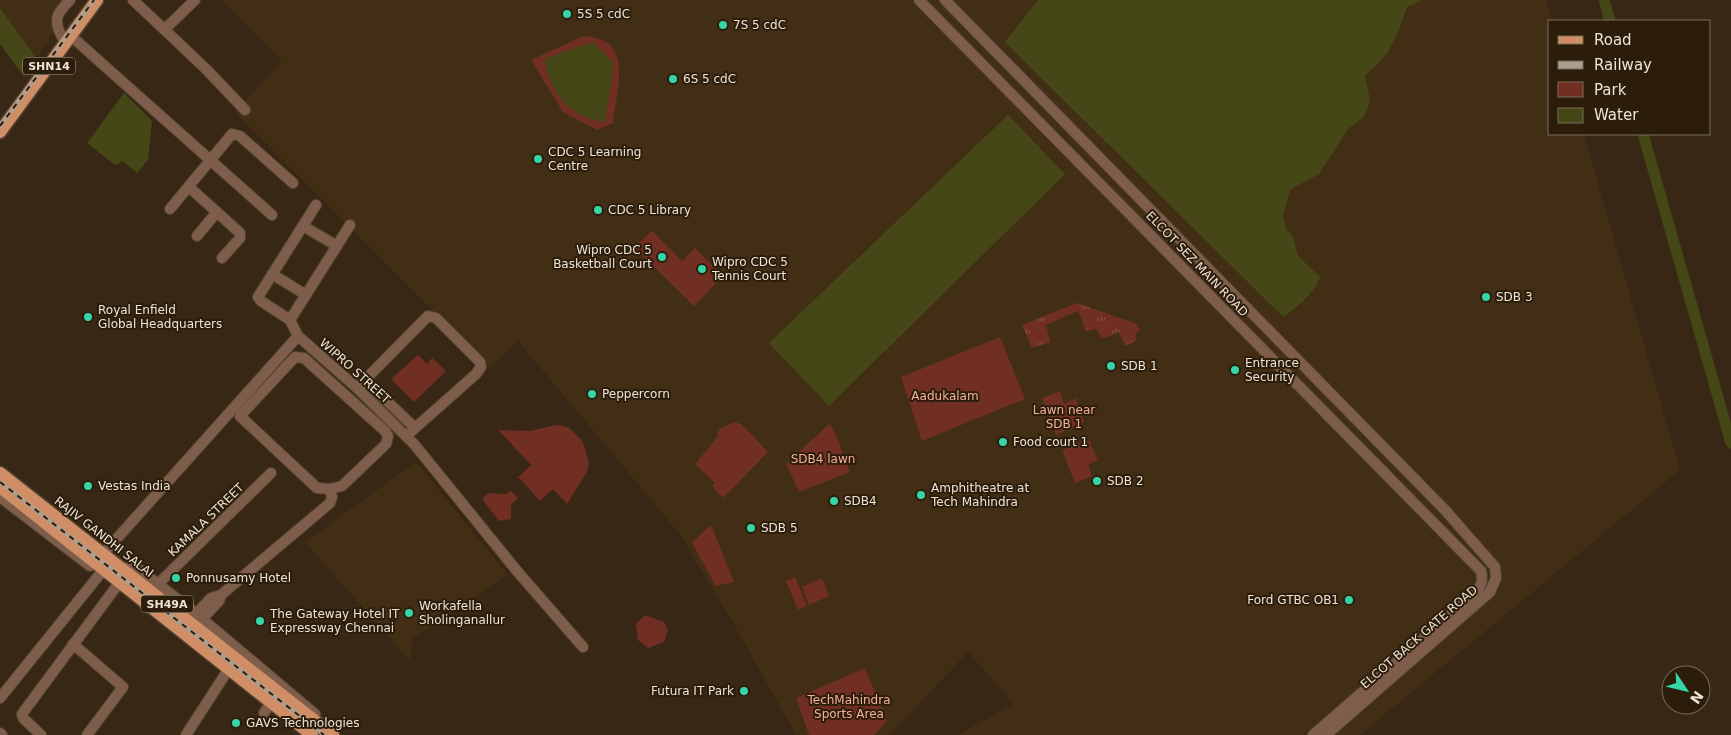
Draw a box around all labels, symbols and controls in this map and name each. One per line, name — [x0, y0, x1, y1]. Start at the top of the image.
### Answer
place label: 5S 5 cdC — [577, 7, 630, 21]
marker: 5S 5 cdC — [561, 8, 573, 20]
place label: 7S 5 cdC — [733, 18, 786, 32]
marker: 7S 5 cdC — [717, 19, 729, 31]
legend — [1548, 20, 1711, 135]
text: Road — [1594, 31, 1632, 49]
text: Railway — [1594, 56, 1652, 74]
road number: SHN14 — [23, 58, 75, 74]
place label: 6S 5 cdC — [683, 72, 736, 86]
marker: 6S 5 cdC — [667, 73, 679, 85]
text: Park — [1594, 81, 1627, 99]
text: Water — [1594, 106, 1639, 124]
place label: CDC 5 Learning Centre — [548, 145, 641, 173]
marker: CDC 5 Learning Centre — [532, 153, 544, 165]
place label: CDC 5 Library — [608, 203, 691, 217]
marker: CDC 5 Library — [592, 204, 604, 216]
street label: ELCOT SEZ MAIN ROAD — [1143, 209, 1251, 319]
place label: Wipro CDC 5 Basketball Court — [553, 243, 652, 271]
marker: Wipro CDC 5 Basketball Court — [656, 251, 668, 263]
place label: Wipro CDC 5 Tennis Court — [711, 255, 788, 283]
marker: Wipro CDC 5 Tennis Court — [696, 263, 708, 275]
place label: SDB 3 — [1496, 290, 1533, 304]
marker: SDB 3 — [1480, 291, 1492, 303]
place label: Royal Enfield Global Headquarters — [98, 303, 222, 331]
marker: Royal Enfield Global Headquarters — [82, 311, 94, 323]
street label: WIPRO STREET — [317, 336, 394, 407]
place label: Entrance Security — [1245, 356, 1299, 384]
place label: SDB 1 — [1121, 359, 1158, 373]
marker: SDB 1 — [1105, 360, 1117, 372]
marker: Entrance Security — [1229, 364, 1241, 376]
place label: Peppercorn — [602, 387, 670, 401]
marker: Peppercorn — [586, 388, 598, 400]
park label: Aadukalam — [911, 389, 979, 403]
park label: Lawn near SDB 1 — [1033, 403, 1095, 431]
place label: Food court 1 — [1013, 435, 1088, 449]
marker: Food court 1 — [997, 436, 1009, 448]
park label: SDB4 lawn — [791, 452, 855, 466]
place label: SDB 2 — [1107, 474, 1144, 488]
marker: SDB 2 — [1091, 475, 1103, 487]
place label: Vestas India — [98, 479, 171, 493]
marker: Vestas India — [82, 480, 94, 492]
street label: KAMALA STREET — [165, 480, 247, 559]
place label: Amphitheatre at Tech Mahindra — [930, 481, 1029, 509]
marker: Amphitheatre at Tech Mahindra — [915, 489, 927, 501]
street label: RAJIV GANDHI SALAI — [52, 494, 156, 580]
place label: SDB4 — [844, 494, 877, 508]
marker: SDB4 — [828, 495, 840, 507]
place label: SDB 5 — [761, 521, 798, 535]
marker: SDB 5 — [745, 522, 757, 534]
place label: Ponnusamy Hotel — [186, 571, 291, 585]
marker: Ponnusamy Hotel — [170, 572, 182, 584]
street label: ELCOT BACK GATE ROAD — [1358, 583, 1480, 691]
place label: Ford GTBC OB1 — [1247, 593, 1339, 607]
marker: Ford GTBC OB1 — [1343, 594, 1355, 606]
road number: SH49A — [141, 596, 193, 612]
place label: Workafella Sholinganallur — [419, 599, 505, 627]
place label: The Gateway Hotel IT Expressway Chennai — [269, 607, 400, 635]
marker: Workafella Sholinganallur — [403, 607, 415, 619]
marker: The Gateway Hotel IT Expressway Chennai — [254, 615, 266, 627]
north arrow — [1661, 665, 1711, 715]
place label: Futura IT Park — [651, 684, 734, 698]
marker: Futura IT Park — [738, 685, 750, 697]
text: N — [1687, 688, 1707, 707]
park label: TechMahindra Sports Area — [806, 693, 891, 721]
place label: GAVS Technologies — [246, 716, 359, 730]
marker: GAVS Technologies — [230, 717, 242, 729]

